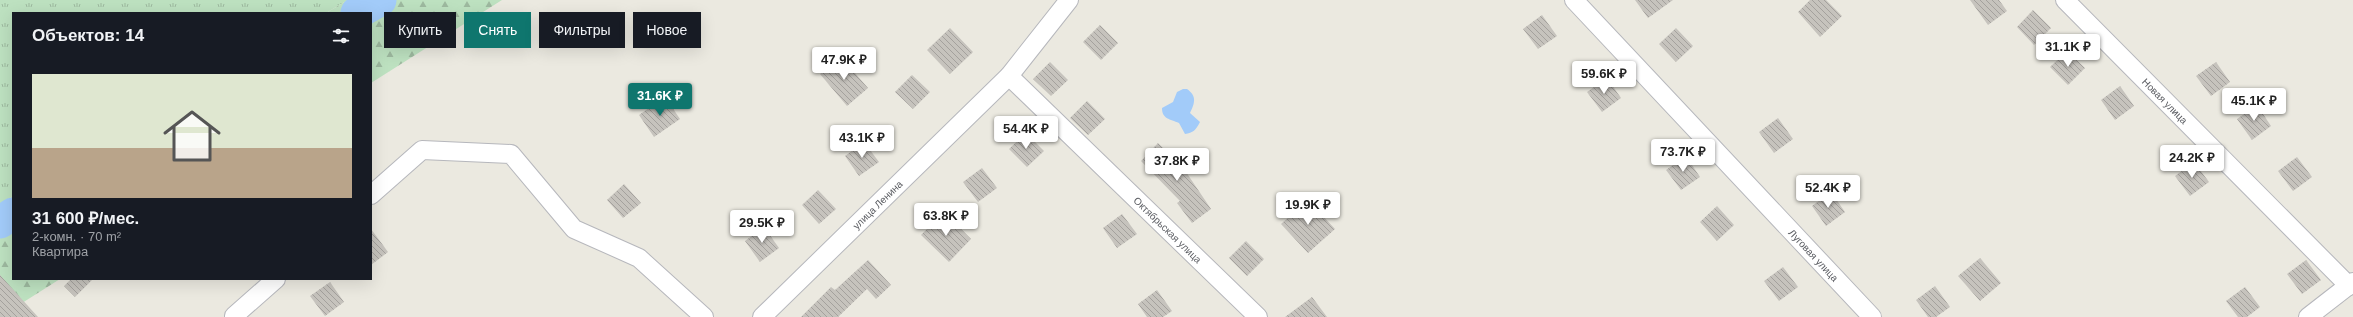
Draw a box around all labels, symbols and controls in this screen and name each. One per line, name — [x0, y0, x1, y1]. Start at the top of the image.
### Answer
chip: Купить — [384, 12, 456, 48]
chip: Снять — [464, 12, 531, 48]
chip: Фильтры — [539, 12, 625, 48]
chip: Новое — [633, 12, 701, 48]
icon: filters — [330, 25, 352, 47]
text: Объектов: 14 — [32, 26, 144, 45]
pin: 31.1K ₽ — [2031, 34, 2105, 68]
text: 31.1K ₽ — [2045, 39, 2091, 54]
pin: 47.9K ₽ — [807, 47, 881, 81]
text: 47.9K ₽ — [821, 52, 867, 67]
pin: 59.6K ₽ — [1567, 61, 1641, 95]
text: 59.6K ₽ — [1581, 66, 1627, 81]
street label: Новая улица — [2140, 76, 2190, 126]
pin: 31.6K ₽ — [623, 83, 697, 117]
text: 31.6K ₽ — [637, 88, 683, 103]
pin: 45.1K ₽ — [2217, 88, 2291, 122]
text: 45.1K ₽ — [2231, 93, 2277, 108]
icon: home — [156, 100, 228, 172]
pin: 54.4K ₽ — [989, 116, 1063, 150]
text: 54.4K ₽ — [1003, 121, 1049, 136]
pin: 43.1K ₽ — [825, 125, 899, 159]
text: 43.1K ₽ — [839, 130, 885, 145]
pin: 73.7K ₽ — [1646, 139, 1720, 173]
text: 73.7K ₽ — [1660, 144, 1706, 159]
pin: 24.2K ₽ — [2155, 145, 2229, 179]
pin: 37.8K ₽ — [1140, 148, 1214, 182]
text: 24.2K ₽ — [2169, 150, 2215, 165]
text: 37.8K ₽ — [1154, 153, 1200, 168]
pin: 52.4K ₽ — [1791, 175, 1865, 209]
street label: улица Ленина — [850, 178, 905, 231]
text: 52.4K ₽ — [1805, 180, 1851, 195]
pin: 19.9K ₽ — [1271, 192, 1345, 226]
street label: Октябрьская улица — [1132, 195, 1204, 265]
text: 19.9K ₽ — [1285, 197, 1331, 212]
pin: 63.8K ₽ — [909, 203, 983, 237]
text: 63.8K ₽ — [923, 208, 969, 223]
text: 31 600 ₽/мес. — [32, 209, 139, 228]
pin: 29.5K ₽ — [725, 210, 799, 244]
text: 29.5K ₽ — [739, 215, 785, 230]
street label: Луговая улица — [1787, 227, 1841, 284]
text: 2-комн. · 70 m² — [32, 229, 121, 244]
text: Квартира — [32, 244, 88, 259]

